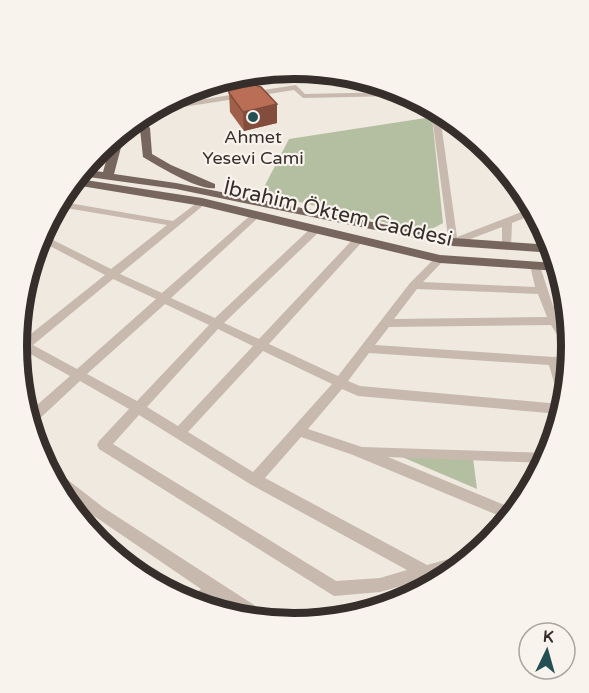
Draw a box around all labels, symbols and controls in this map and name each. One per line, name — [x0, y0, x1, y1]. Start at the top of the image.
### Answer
marker: Ahmet Yesevi Cami — [246, 110, 260, 124]
place label: Ahmet Yesevi Cami — [202, 126, 304, 169]
street label: İbrahim Öktem Caddesi — [221, 175, 455, 252]
north arrow — [517, 621, 577, 681]
text: K — [542, 627, 555, 648]

